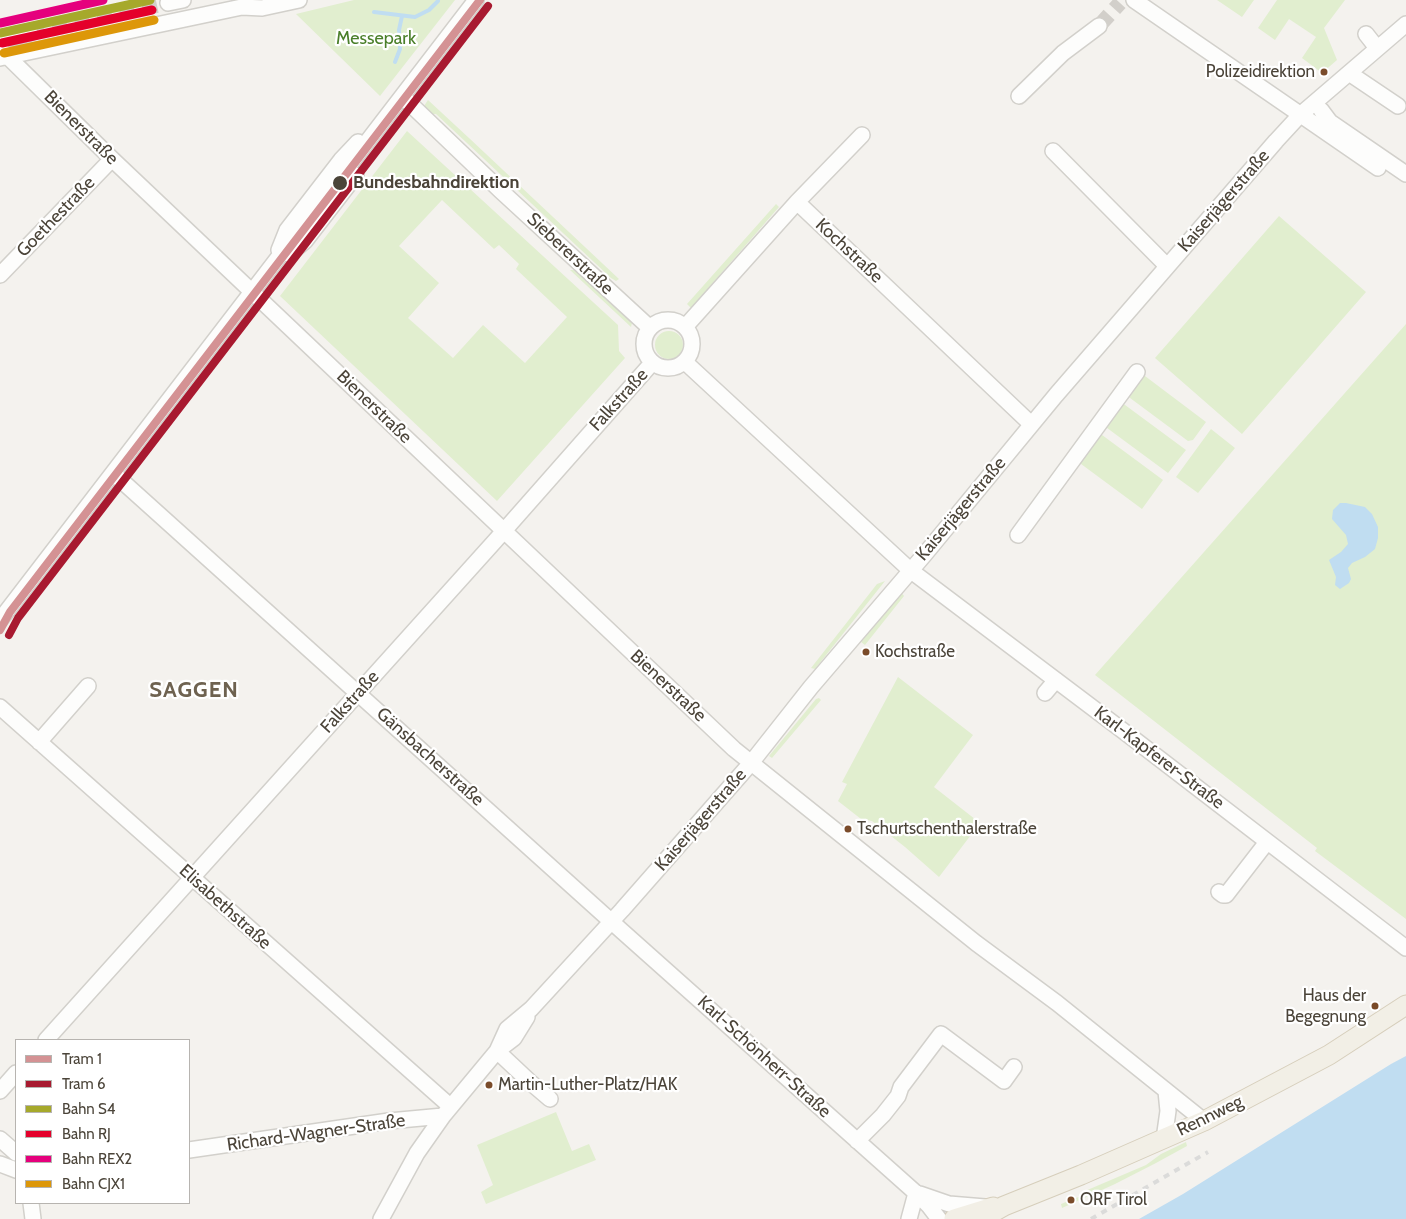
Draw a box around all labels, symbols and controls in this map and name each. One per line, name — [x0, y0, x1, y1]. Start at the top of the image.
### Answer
park label: Messepark — [336, 28, 416, 50]
place label: Polizeidirektion — [1206, 62, 1315, 82]
marker: Polizeidirektion — [1319, 67, 1329, 77]
street label: Bienerstraße — [39, 86, 123, 170]
street label: Kaiserjägerstraße — [1174, 145, 1274, 257]
street label: Goethestraße — [12, 172, 100, 262]
place label: Bundesbahndirektion — [353, 172, 519, 194]
marker: Bundesbahndirektion — [331, 174, 349, 192]
street label: Siebererstraße — [522, 209, 618, 299]
street label: Kochstraße — [811, 214, 887, 288]
street label: Falkstraße — [585, 364, 653, 436]
street label: Bienerstraße — [332, 366, 416, 448]
street label: Kaiserjägerstraße — [911, 453, 1011, 565]
place label: Kochstraße — [875, 642, 955, 662]
street label: Bienerstraße — [626, 645, 710, 727]
marker: Kochstraße — [861, 647, 871, 657]
street label: Falkstraße — [316, 666, 384, 738]
district label: SAGGEN — [148, 678, 240, 704]
street label: Karl-Kapferer-Straße — [1090, 702, 1228, 814]
street label: Gänsbacherstraße — [372, 703, 488, 811]
street label: Kaiserjägerstraße — [651, 764, 751, 876]
place label: Tschurtschenthalerstraße — [857, 819, 1037, 839]
marker: Tschurtschenthalerstraße — [843, 824, 853, 834]
street label: Elisabethstraße — [175, 860, 275, 954]
place label: Haus der Begegnung — [1285, 986, 1366, 1026]
street label: Karl-Schönherr-Straße — [693, 991, 835, 1123]
marker: Haus der Begegnung — [1370, 1001, 1380, 1011]
legend — [15, 1039, 190, 1204]
text: Tram 1 — [62, 1050, 102, 1068]
text: Tram 6 — [62, 1075, 106, 1093]
place label: Martin-Luther-Platz/HAK — [498, 1075, 677, 1095]
marker: Martin-Luther-Platz/HAK — [484, 1080, 494, 1090]
street label: Rennweg — [1173, 1091, 1247, 1141]
text: Bahn S4 — [62, 1100, 115, 1118]
street label: Richard-Wagner-Straße — [225, 1110, 407, 1156]
text: Bahn RJ — [62, 1125, 111, 1143]
text: Bahn REX2 — [62, 1150, 132, 1168]
text: Bahn CJX1 — [62, 1175, 125, 1193]
place label: ORF Tirol — [1080, 1190, 1147, 1210]
marker: ORF Tirol — [1066, 1195, 1076, 1205]

